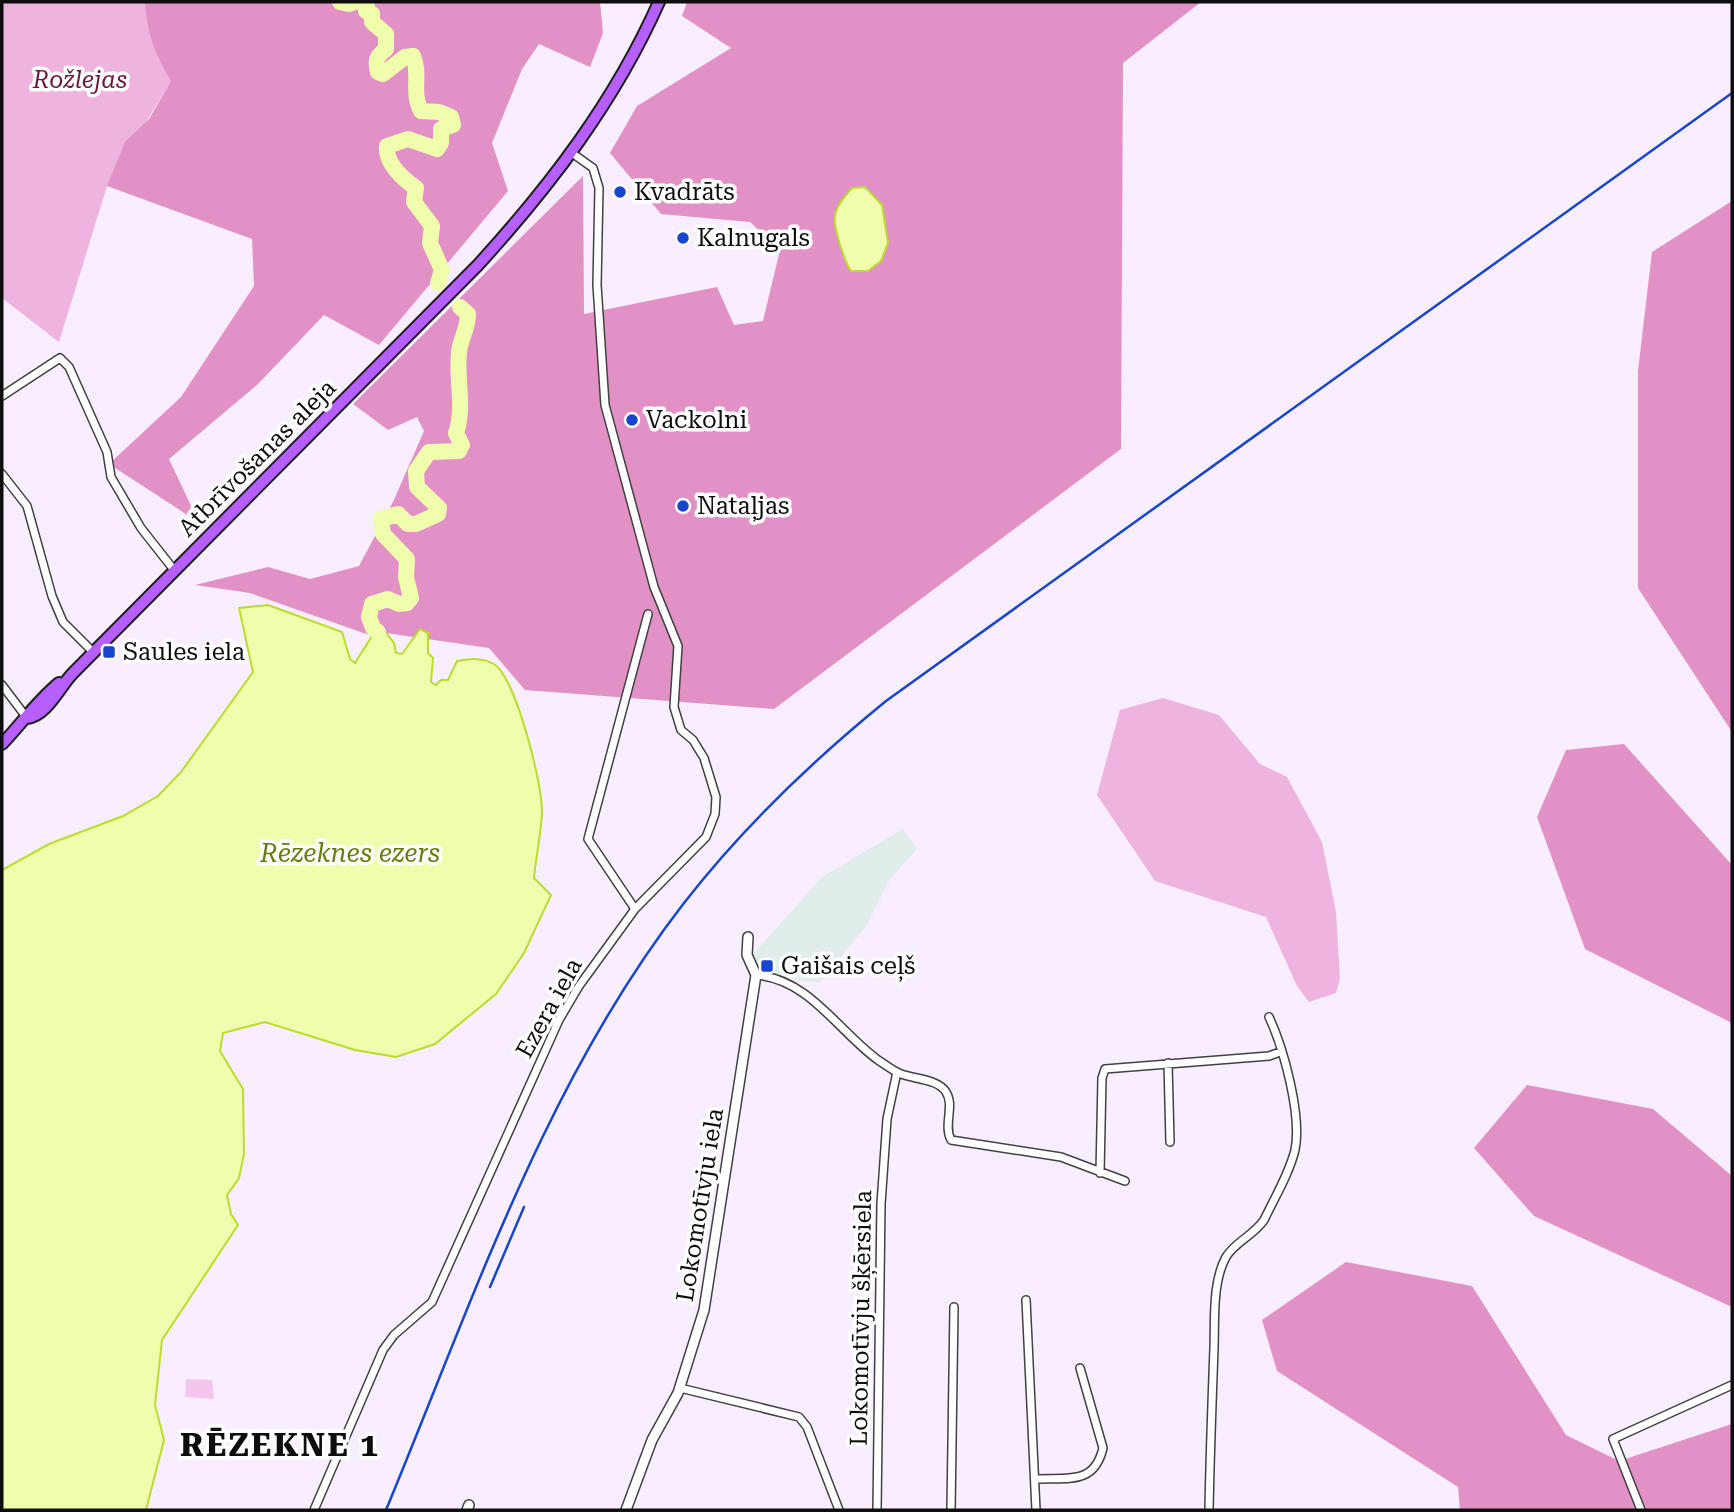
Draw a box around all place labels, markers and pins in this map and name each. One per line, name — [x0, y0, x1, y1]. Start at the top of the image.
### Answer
place label: Kvadrāts — [634, 178, 735, 206]
marker: Kvadrāts — [612, 184, 628, 200]
place label: Kalnugals — [697, 224, 810, 252]
marker: Kalnugals — [675, 230, 691, 246]
place label: Vackolni — [646, 406, 748, 434]
marker: Vackolni — [624, 412, 640, 428]
place label: Nataļjas — [697, 492, 789, 522]
marker: Nataļjas — [675, 498, 691, 514]
place label: Saules iela — [123, 638, 245, 666]
marker: Saules iela — [101, 644, 117, 660]
place label: Gaišais ceļš — [781, 952, 916, 982]
marker: Gaišais ceļš — [759, 958, 775, 974]

